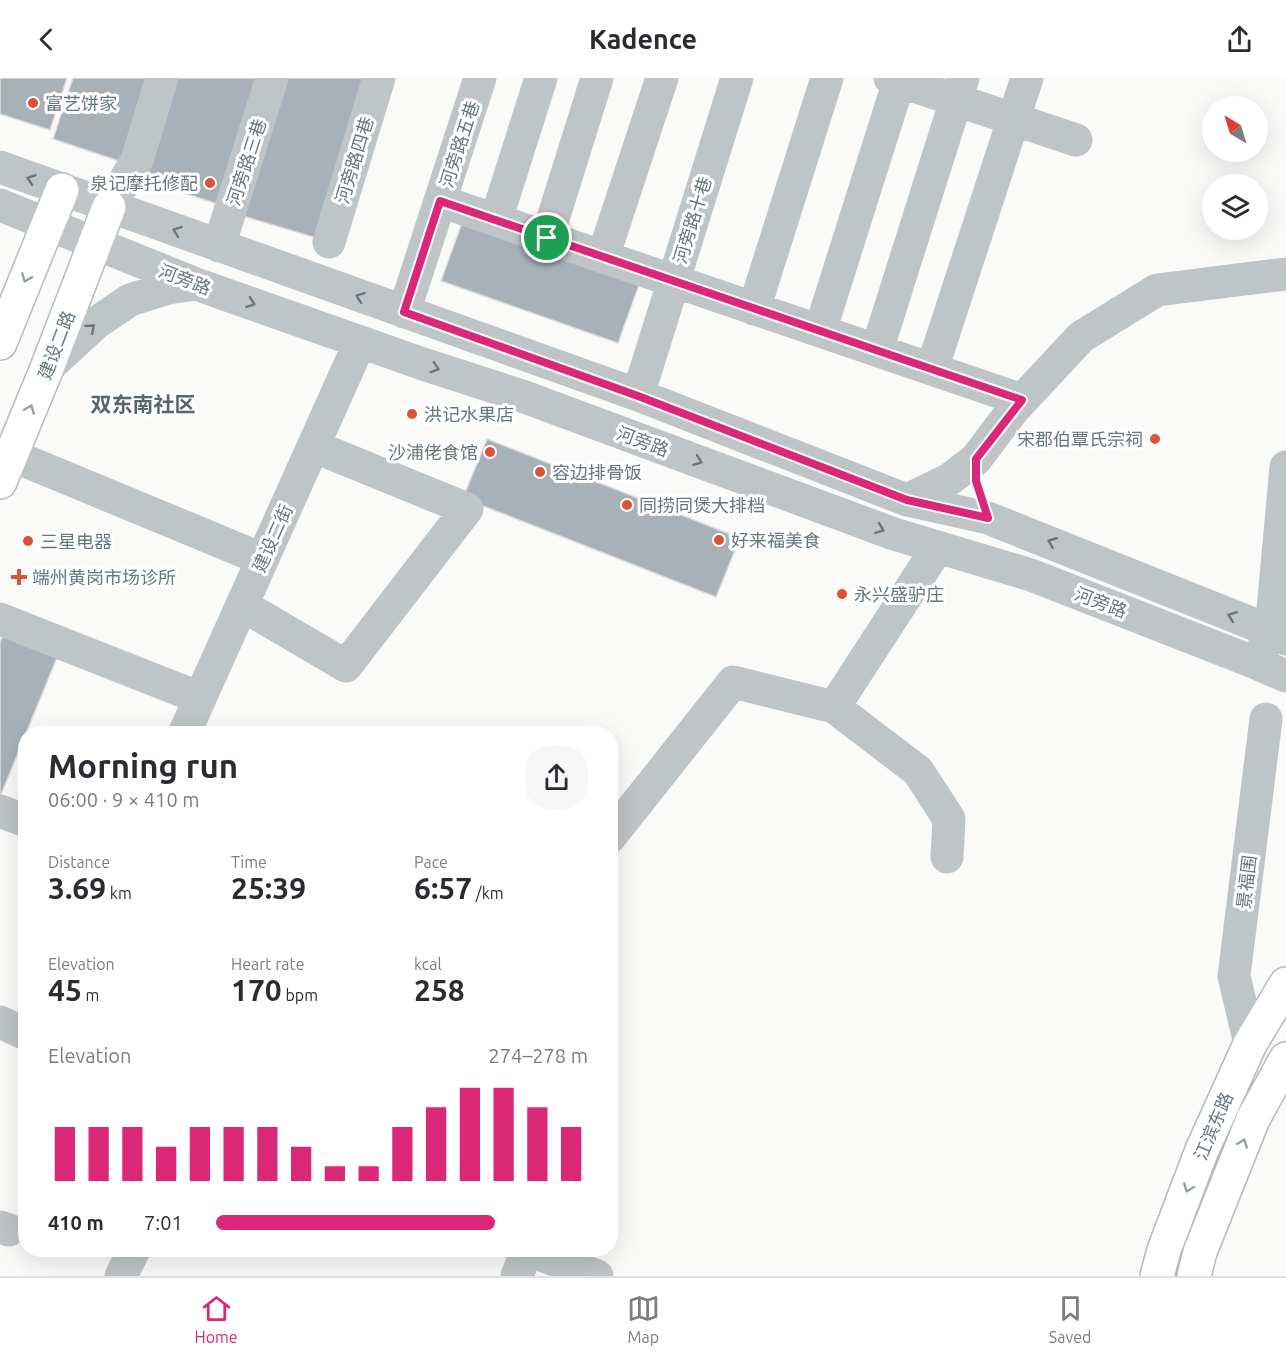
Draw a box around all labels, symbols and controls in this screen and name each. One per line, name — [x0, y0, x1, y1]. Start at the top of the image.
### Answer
icon: back — [30, 23, 63, 56]
icon: share — [1223, 23, 1256, 56]
text: Kadence — [589, 24, 697, 54]
place label: 富艺饼家 — [45, 93, 117, 113]
marker: 富艺饼家 — [26, 96, 40, 110]
north arrow — [1202, 96, 1268, 162]
map controls — [1202, 96, 1268, 240]
street label: 河旁路五巷 — [436, 98, 482, 190]
street label: 河旁路四巷 — [331, 114, 377, 206]
street label: 河旁路三巷 — [223, 116, 269, 208]
one-way arrow — [26, 173, 37, 186]
place label: 泉记摩托修配 — [90, 173, 198, 193]
street label: 河旁路十巷 — [669, 174, 715, 266]
button: layers — [1202, 174, 1268, 240]
marker: 泉记摩托修配 — [203, 176, 217, 190]
pin — [521, 212, 572, 263]
icon: arrive — [530, 221, 563, 254]
one-way arrow — [172, 225, 183, 238]
street label: 河旁路 — [156, 260, 214, 298]
one-way arrow — [21, 272, 33, 283]
one-way arrow — [355, 291, 366, 304]
one-way arrow — [245, 296, 256, 309]
street label: 建设二路 — [34, 308, 78, 382]
one-way arrow — [84, 324, 94, 335]
one-way arrow — [429, 361, 440, 373]
district label: 双东南社区 — [91, 392, 196, 416]
one-way arrow — [23, 404, 35, 415]
place label: 洪记水果店 — [424, 404, 514, 424]
marker: 洪记水果店 — [405, 407, 419, 421]
street label: 河旁路 — [614, 422, 672, 460]
place label: 宋郡伯覃氏宗祠 — [1017, 429, 1143, 449]
marker: 宋郡伯覃氏宗祠 — [1148, 432, 1162, 446]
place label: 沙浦佬食馆 — [388, 442, 478, 462]
marker: 沙浦佬食馆 — [483, 445, 497, 459]
one-way arrow — [692, 454, 702, 467]
place label: 容边排骨饭 — [552, 462, 642, 482]
marker: 容边排骨饭 — [533, 465, 547, 479]
place label: 同捞同煲大排档 — [639, 495, 765, 515]
marker: 同捞同煲大排档 — [620, 498, 634, 512]
street label: 建设二街 — [248, 501, 296, 575]
one-way arrow — [874, 522, 885, 535]
place label: 好来福美食 — [731, 530, 821, 550]
place label: 三星电器 — [40, 531, 112, 551]
marker: 好来福美食 — [712, 533, 726, 547]
marker: 三星电器 — [21, 534, 35, 548]
one-way arrow — [1047, 537, 1057, 550]
place label: 端州黄岗市场诊所 — [32, 567, 176, 587]
marker: 端州黄岗市场诊所 — [10, 568, 28, 586]
street label: 河旁路 — [1072, 583, 1130, 621]
place label: 永兴盛驴庄 — [854, 584, 944, 604]
marker: 永兴盛驴庄 — [835, 587, 849, 601]
one-way arrow — [1228, 611, 1239, 623]
button: share — [525, 746, 588, 809]
text: Morning run — [48, 747, 238, 784]
text: 06:00 · 9 × 410 m — [48, 788, 200, 811]
text: Distance — [48, 853, 110, 871]
text: Time — [231, 853, 267, 871]
text: Pace — [414, 853, 448, 871]
street label: 景福围 — [1233, 854, 1259, 910]
text: 3.69 — [48, 871, 106, 905]
text: 25:39 — [231, 871, 306, 905]
text: 6:57 — [414, 871, 472, 905]
text: km — [106, 884, 132, 902]
text: /km — [472, 884, 504, 902]
text: Elevation — [48, 955, 115, 973]
text: Heart rate — [231, 955, 305, 973]
text: kcal — [414, 955, 442, 973]
text: 45 — [48, 973, 82, 1007]
text: 170 — [231, 973, 282, 1007]
text: 258 — [414, 973, 465, 1007]
text: m — [82, 986, 99, 1004]
text: bpm — [282, 986, 318, 1004]
text: Elevation — [48, 1044, 131, 1067]
text: 274–278 m — [489, 1044, 588, 1067]
street label: 江滨东路 — [1190, 1089, 1236, 1163]
one-way arrow — [1236, 1138, 1249, 1148]
one-way arrow — [1183, 1182, 1195, 1193]
text: 410 m — [48, 1211, 104, 1234]
text: 7:01 — [144, 1211, 183, 1234]
tab: Home — [195, 1292, 238, 1346]
tab: Map — [627, 1292, 660, 1346]
tab: Saved — [1049, 1292, 1091, 1346]

